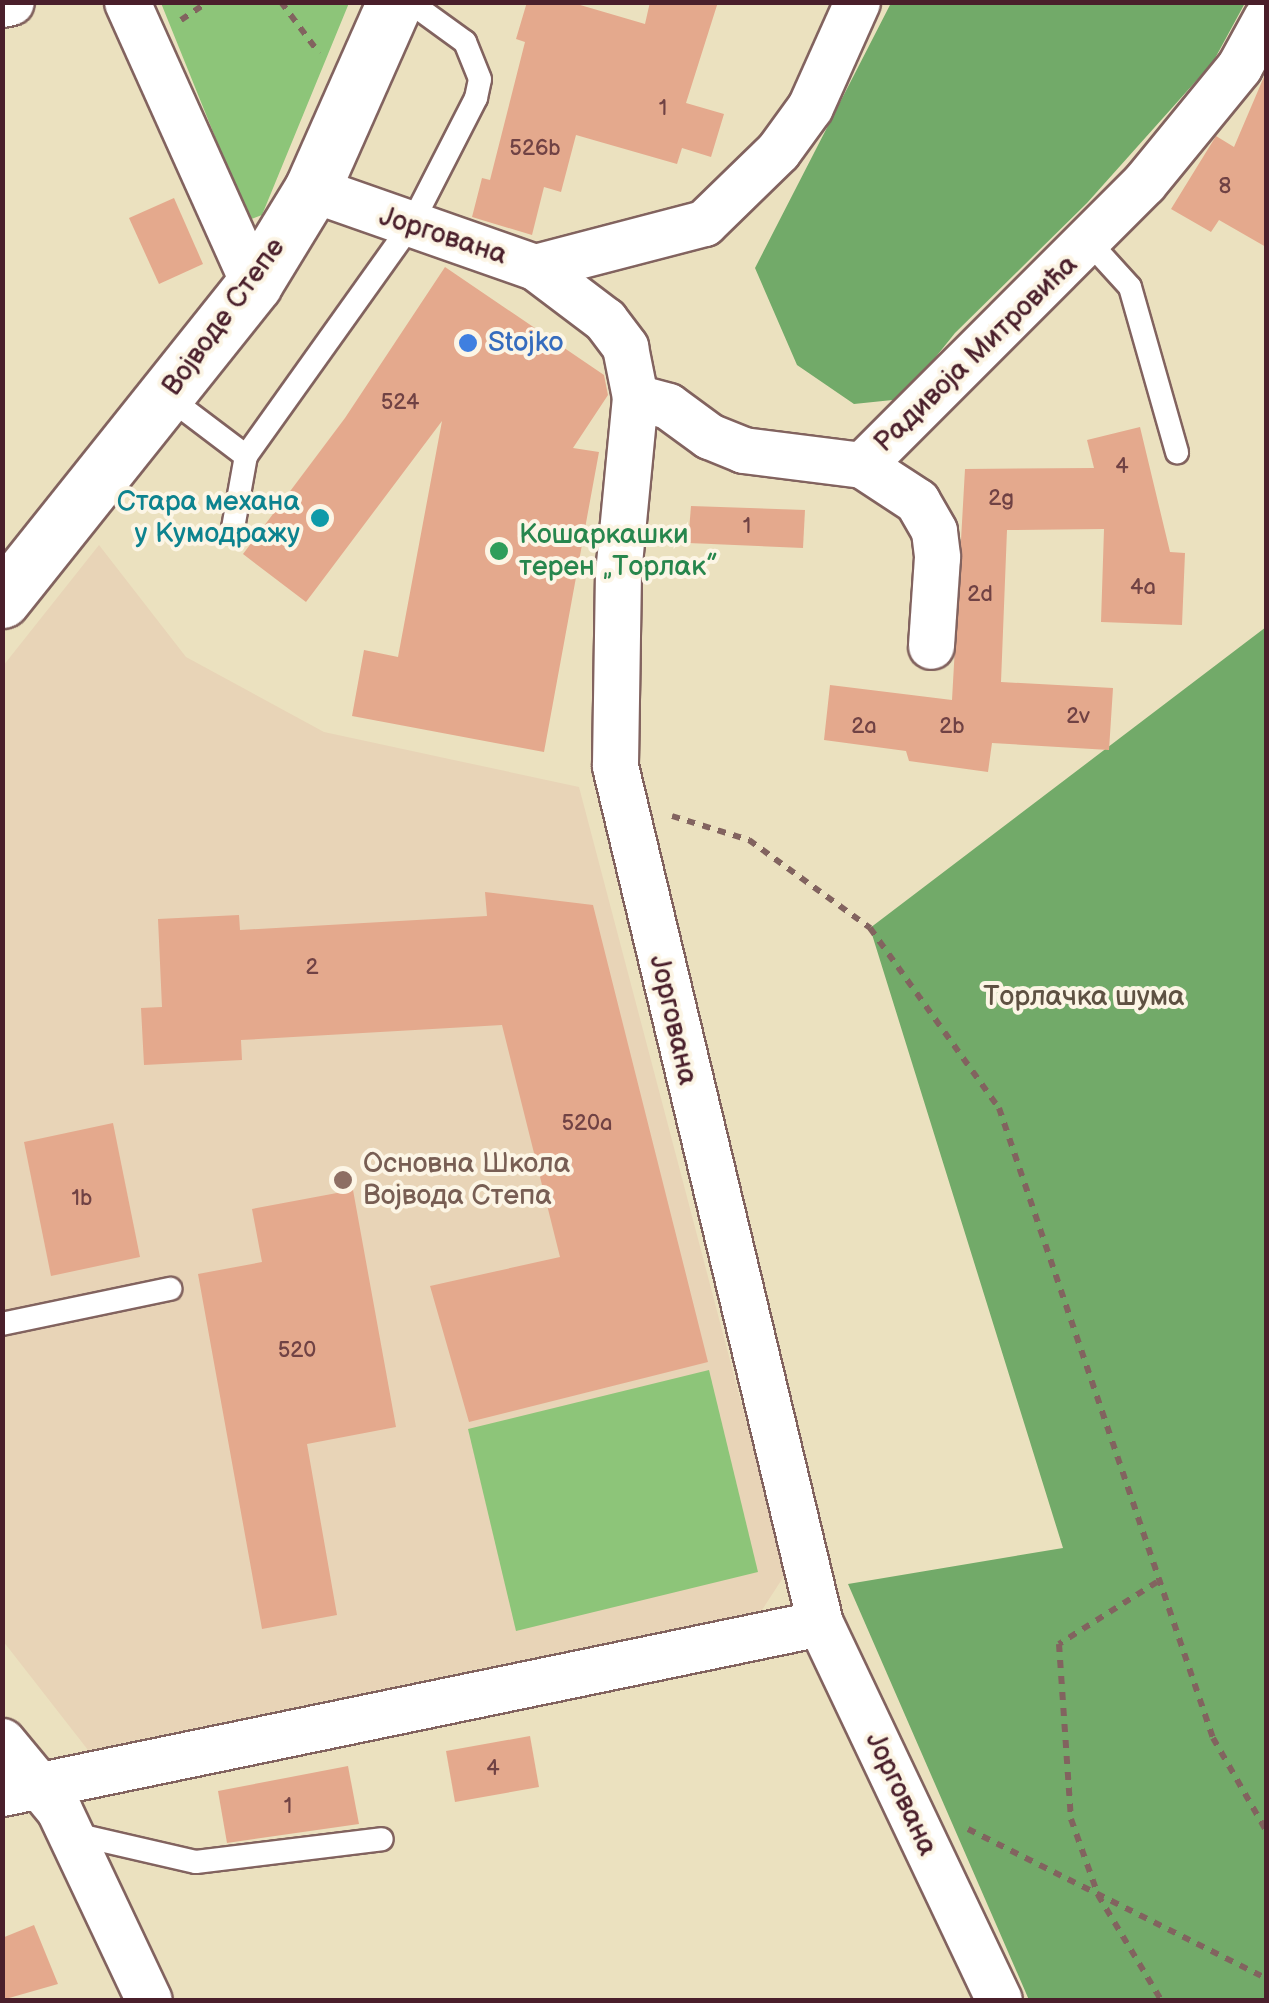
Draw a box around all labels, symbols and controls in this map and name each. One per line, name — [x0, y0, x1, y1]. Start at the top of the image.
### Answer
house number: 1 — [659, 96, 667, 122]
house number: 526b — [509, 136, 561, 162]
house number: 8 — [1219, 174, 1231, 200]
street label: Јоргована — [375, 200, 511, 272]
street label: Војводе Степе — [155, 232, 293, 402]
street label: Радивоја Митровића — [867, 248, 1085, 460]
place label: Stojko — [488, 326, 564, 360]
marker: Stojko — [457, 332, 479, 354]
house number: 524 — [381, 390, 419, 416]
house number: 4 — [1115, 454, 1129, 480]
place label: Стара механа у Кумодражу — [117, 485, 300, 551]
house number: 2g — [988, 486, 1014, 512]
marker: Стара механа у Кумодражу — [309, 507, 331, 529]
house number: 1 — [743, 514, 751, 540]
place label: Кошаркашки терен „Торлак” — [519, 518, 718, 584]
marker: Кошаркашки терен „Торлак” — [488, 540, 510, 562]
house number: 4a — [1130, 575, 1156, 601]
house number: 2d — [967, 582, 993, 608]
house number: 2v — [1066, 704, 1090, 730]
house number: 2a — [851, 714, 877, 740]
house number: 2b — [939, 714, 965, 740]
street label: Јоргована — [642, 952, 704, 1088]
house number: 2 — [306, 955, 318, 981]
park label: Торлачка шума — [983, 980, 1185, 1014]
house number: 520a — [562, 1111, 612, 1137]
place label: Основна Школа Војвода Степа — [363, 1147, 570, 1213]
marker: Основна Школа Војвода Степа — [332, 1169, 354, 1191]
house number: 1b — [72, 1186, 92, 1212]
house number: 520 — [278, 1338, 316, 1364]
street label: Јоргована — [858, 1727, 944, 1861]
house number: 4 — [486, 1756, 500, 1782]
house number: 1 — [284, 1794, 292, 1820]

